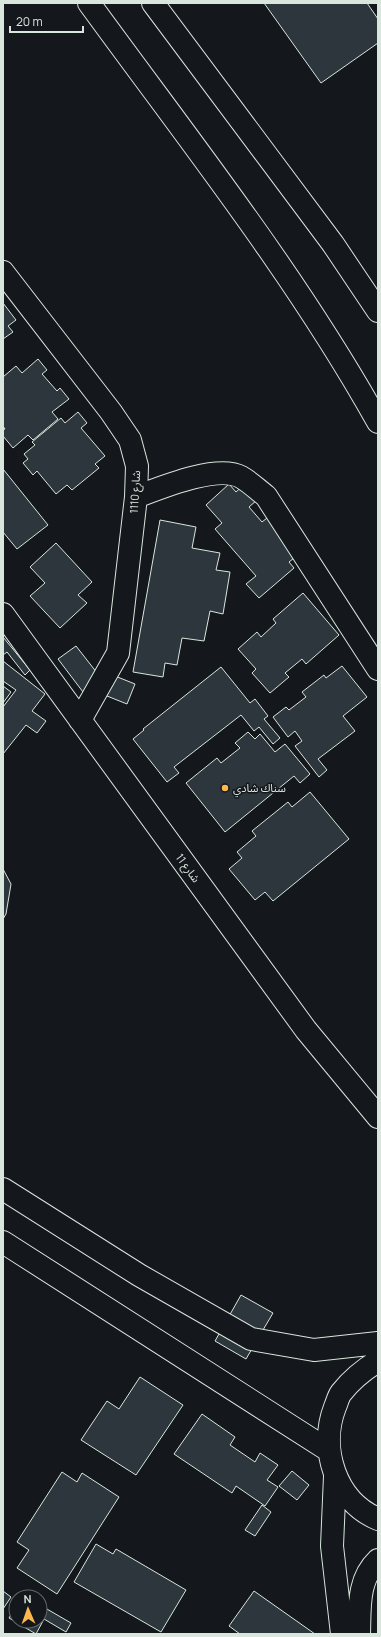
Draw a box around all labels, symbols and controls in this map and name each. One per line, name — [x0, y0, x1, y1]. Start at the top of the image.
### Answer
scale bar — [10, 8, 83, 34]
text: 20 m — [16, 13, 43, 30]
street label: شارع 1110 — [126, 470, 144, 514]
place label: سناك شادي — [233, 780, 286, 798]
marker: سناك شادي — [220, 783, 230, 793]
street label: شارع 11 — [172, 850, 204, 886]
north arrow — [8, 1589, 48, 1629]
text: N — [23, 1591, 32, 1606]

